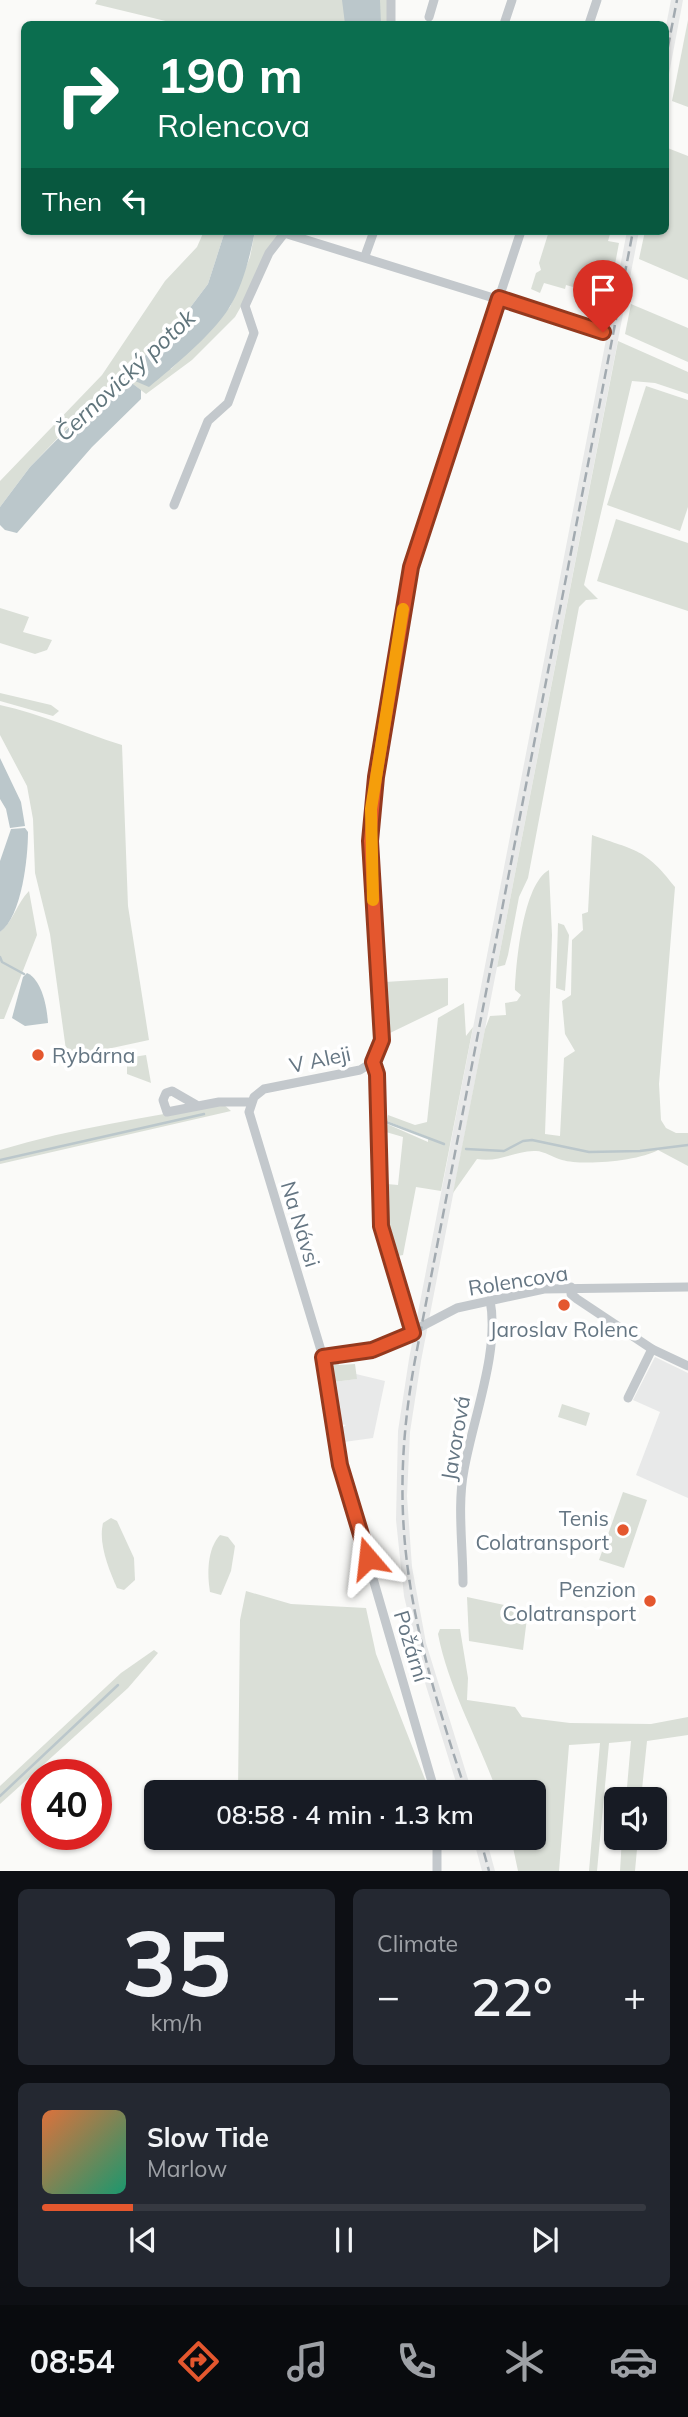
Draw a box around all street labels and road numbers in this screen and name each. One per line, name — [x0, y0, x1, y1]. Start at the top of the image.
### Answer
street label: V Aleji — [287, 1040, 353, 1078]
street label: Na Návsi — [276, 1178, 326, 1270]
street label: Rolencova — [466, 1259, 570, 1301]
street label: Javorová — [435, 1394, 475, 1482]
street label: Požární — [389, 1607, 435, 1686]

